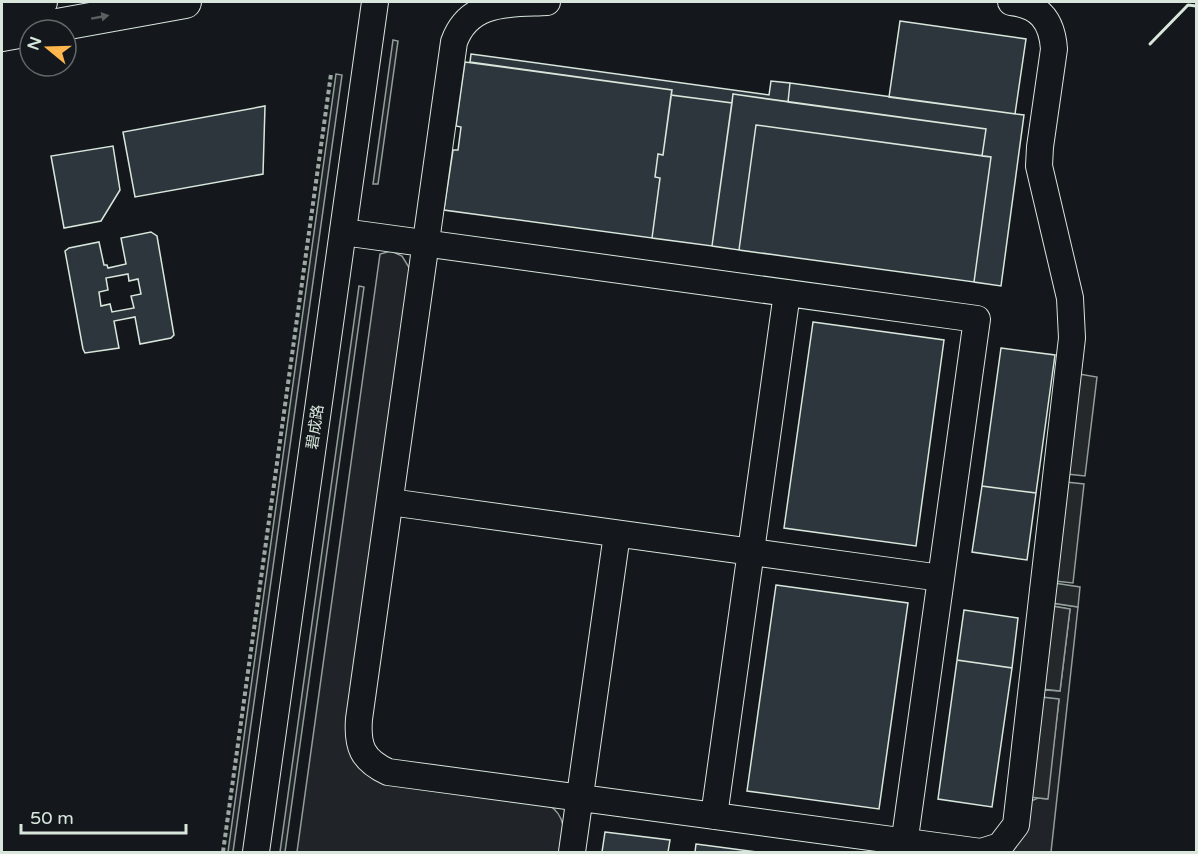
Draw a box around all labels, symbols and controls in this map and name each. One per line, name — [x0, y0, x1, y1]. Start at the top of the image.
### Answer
one-way arrow — [91, 12, 110, 21]
north arrow — [18, 18, 78, 78]
text: N — [23, 34, 46, 53]
street label: 碧成路 — [303, 403, 327, 451]
scale bar — [21, 797, 186, 835]
text: 50 m — [30, 807, 74, 829]

